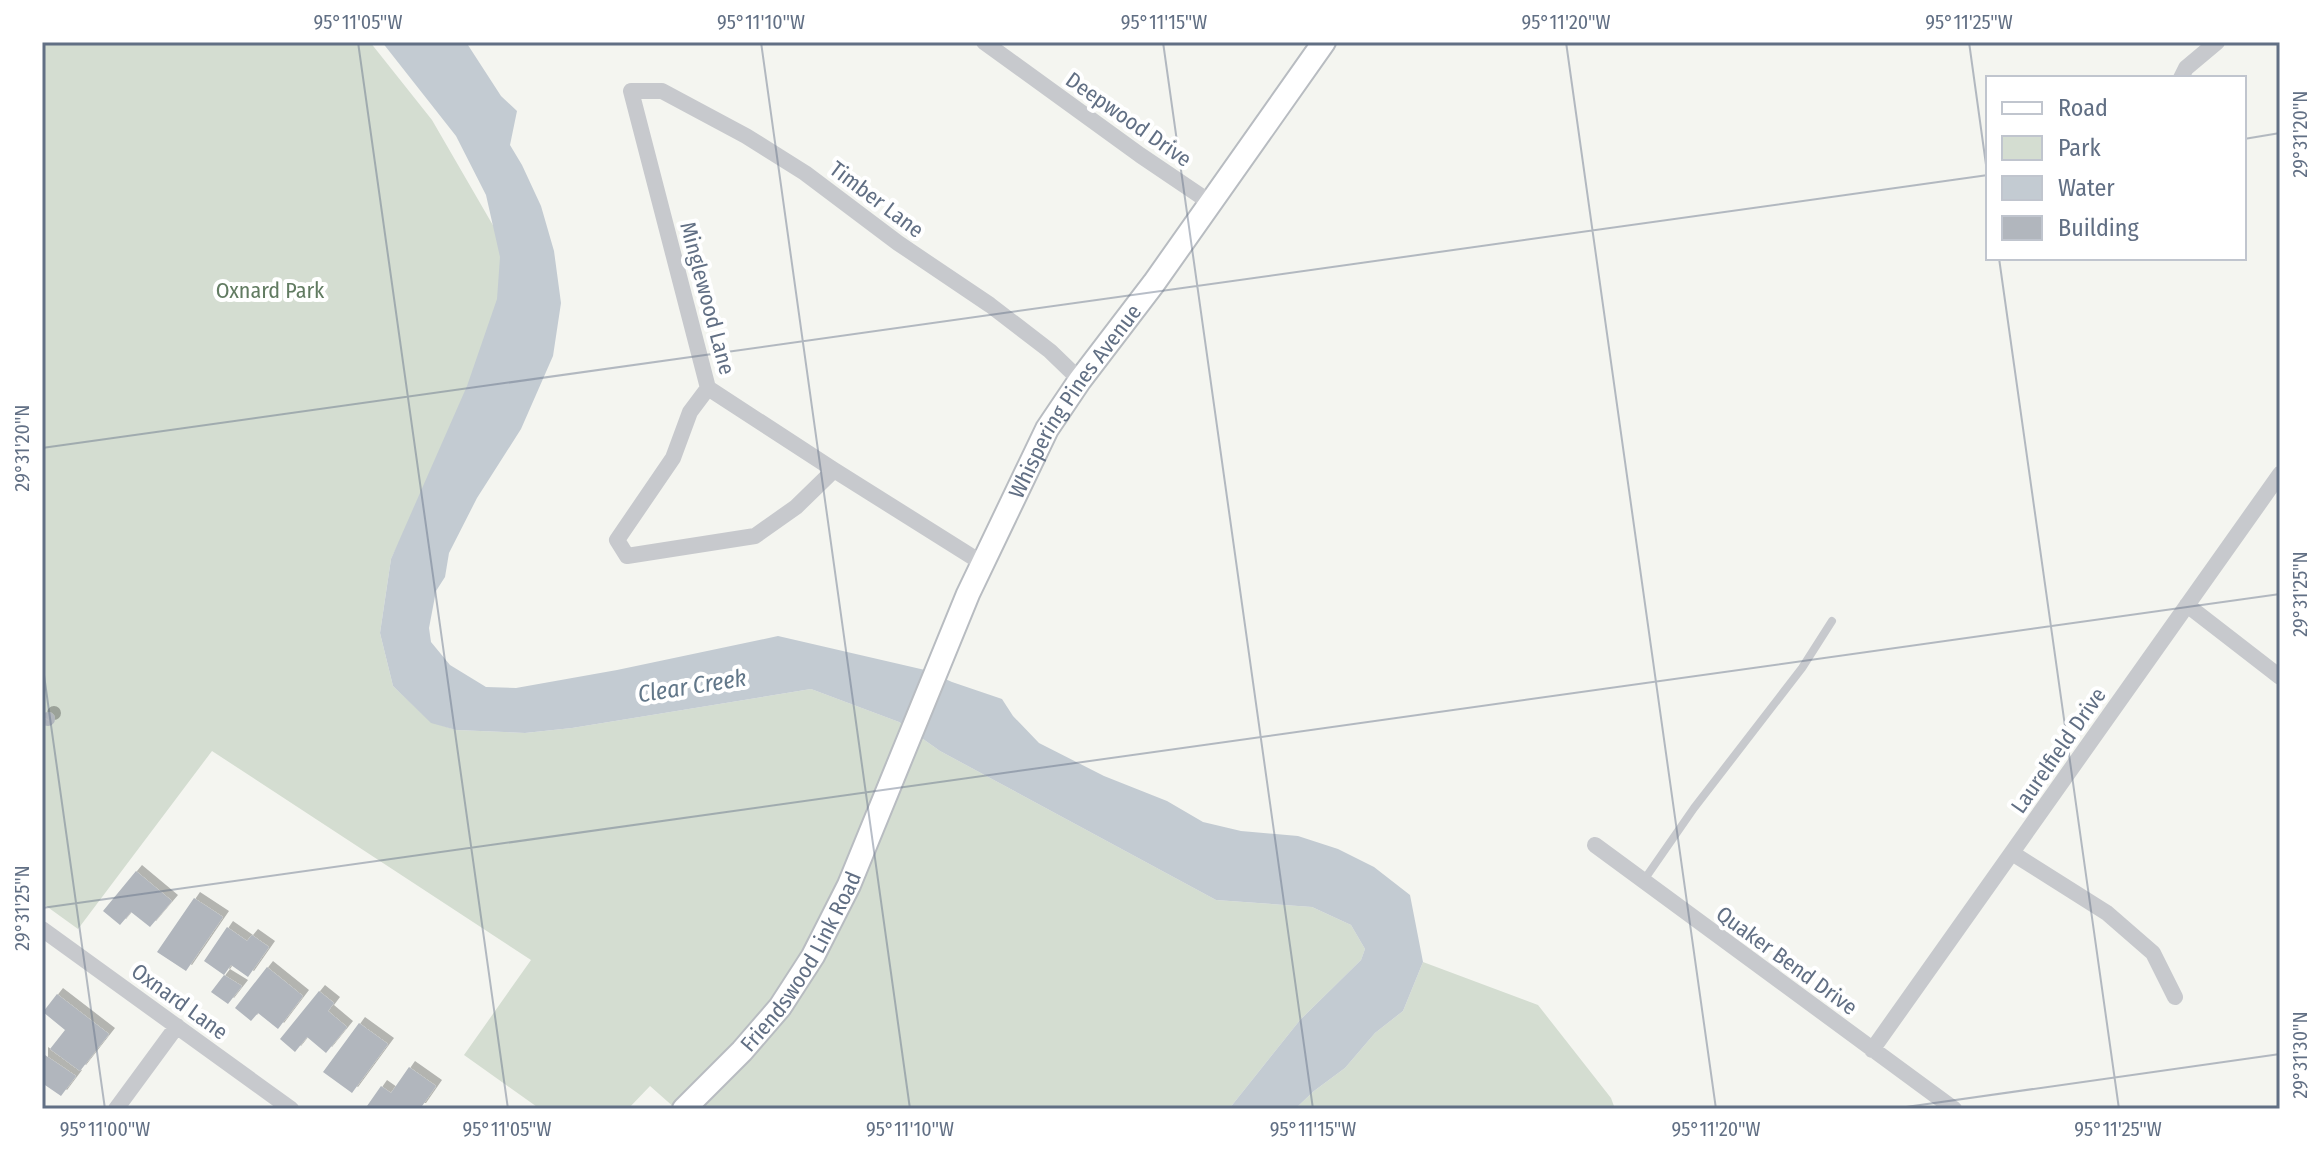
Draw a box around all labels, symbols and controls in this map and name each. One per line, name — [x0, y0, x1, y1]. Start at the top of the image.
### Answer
text: 95°11'05"W — [314, 10, 402, 34]
text: 95°11'10"W — [717, 10, 805, 34]
text: 95°11'15"W — [1121, 10, 1207, 34]
text: 95°11'20"W — [1521, 10, 1611, 34]
text: 95°11'25"W — [1925, 10, 2013, 34]
street label: Deepwood Drive — [1061, 66, 1197, 173]
legend — [1986, 76, 2246, 260]
text: 29°31'20"N — [2288, 91, 2312, 177]
text: Road — [2058, 94, 2108, 122]
text: Park — [2058, 134, 2101, 162]
street label: Timber Lane — [824, 155, 929, 244]
text: Water — [2058, 174, 2115, 202]
text: Building — [2058, 214, 2140, 242]
street label: Minglewood Lane — [674, 219, 741, 377]
park label: Oxnard Park — [216, 277, 325, 304]
street label: Whispering Pines Avenue — [1003, 299, 1147, 503]
text: 29°31'20"N — [10, 405, 34, 491]
text: 29°31'25"N — [2288, 551, 2312, 637]
water label: Clear Creek — [636, 664, 748, 708]
street label: Laurelfield Drive — [2005, 682, 2112, 818]
text: 29°31'25"N — [10, 865, 34, 951]
street label: Friendswood Link Road — [735, 868, 867, 1057]
street label: Quaker Bend Drive — [1711, 900, 1863, 1021]
street label: Oxnard Lane — [126, 957, 233, 1045]
text: 29°31'30"N — [2288, 1011, 2312, 1099]
text: 95°11'00"W — [60, 1117, 150, 1141]
text: 95°11'05"W — [463, 1117, 551, 1141]
text: 95°11'10"W — [866, 1117, 954, 1141]
text: 95°11'15"W — [1270, 1117, 1356, 1141]
text: 95°11'20"W — [1671, 1117, 1761, 1141]
text: 95°11'25"W — [2074, 1117, 2162, 1141]

